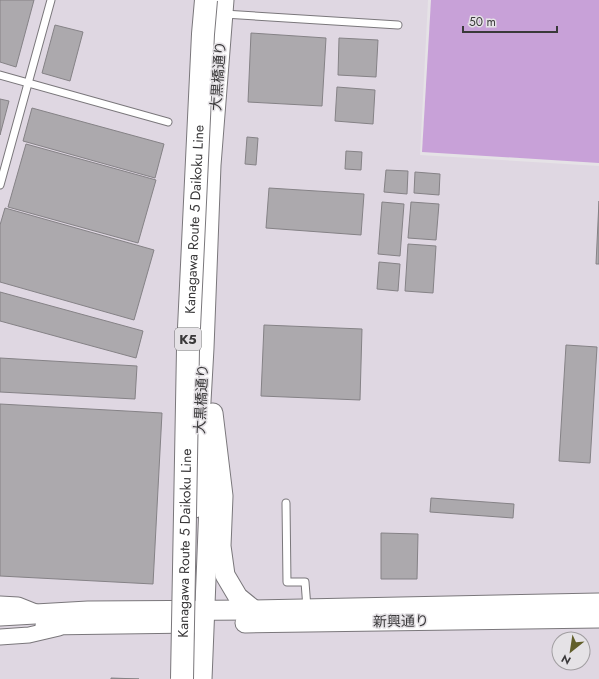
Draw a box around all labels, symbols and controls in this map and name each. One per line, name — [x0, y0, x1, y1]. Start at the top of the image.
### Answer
scale bar — [463, 8, 557, 34]
text: 50 m — [469, 13, 496, 31]
street label: 大黒橋通り — [206, 40, 230, 112]
street label: Kanagawa Route 5 Daikoku Line — [180, 124, 209, 314]
road number: K5 — [175, 328, 201, 350]
street label: 大黒橋通り — [189, 364, 213, 434]
street label: Kanagawa Route 5 Daikoku Line — [173, 448, 196, 638]
street label: 新興通り — [373, 611, 429, 631]
north arrow — [551, 631, 591, 671]
text: N — [558, 651, 574, 669]

